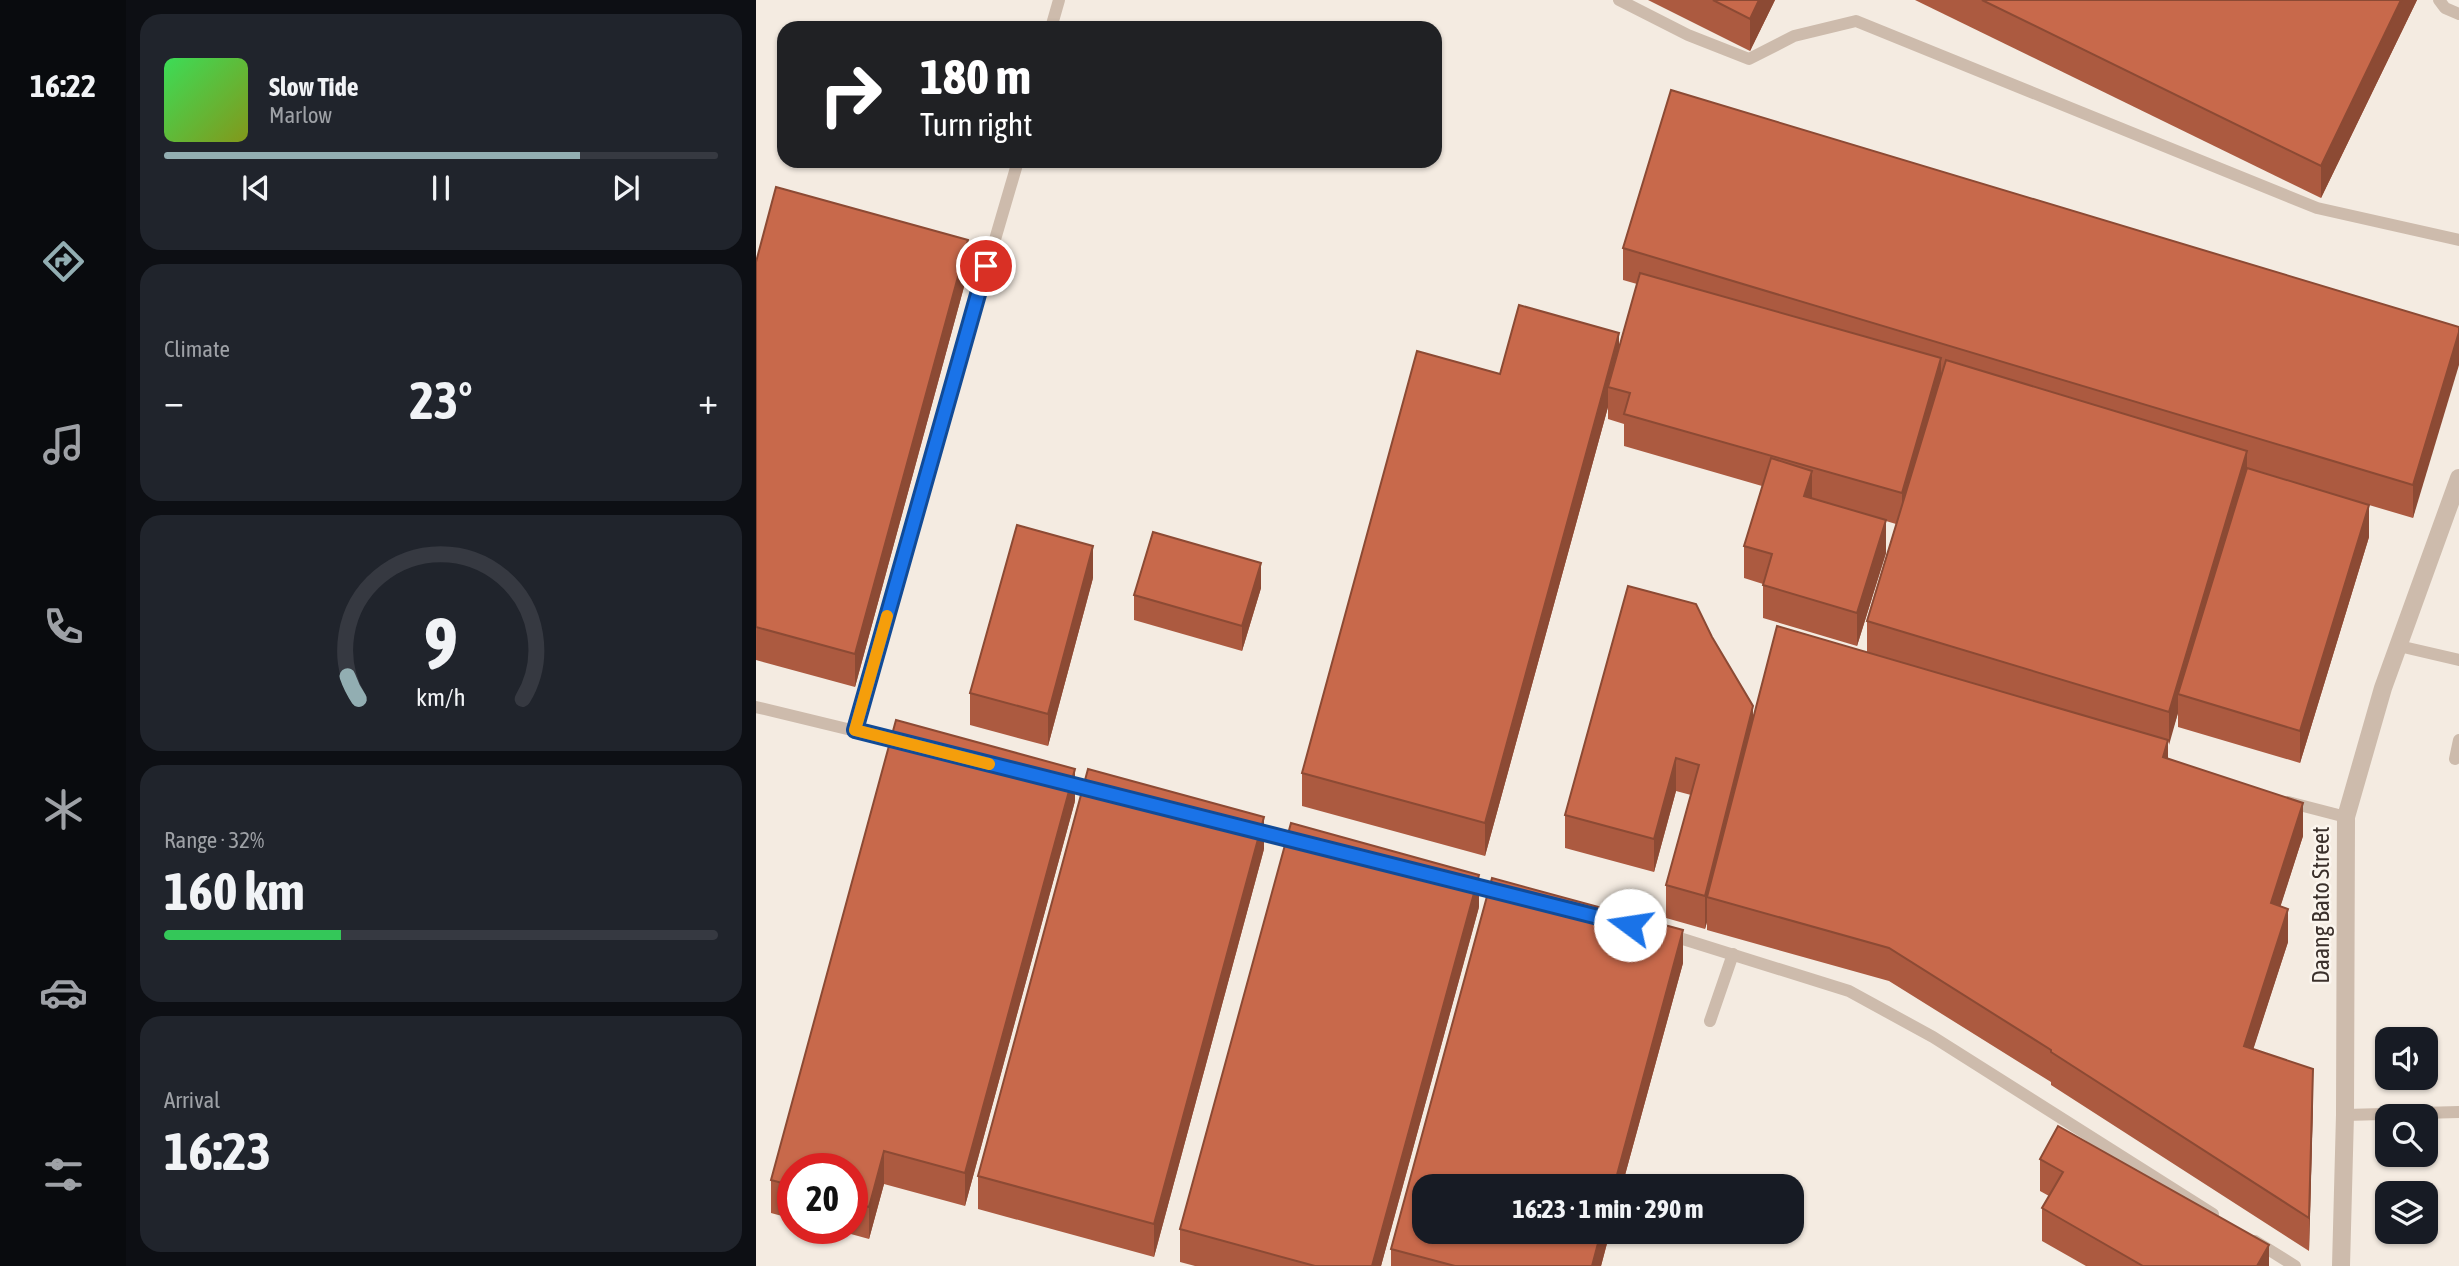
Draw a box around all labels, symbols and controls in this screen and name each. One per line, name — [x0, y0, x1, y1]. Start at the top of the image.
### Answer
text: 180 m — [920, 48, 1031, 104]
icon: right — [805, 49, 896, 140]
text: 16:22 — [30, 67, 96, 104]
text: Slow Tide — [269, 72, 359, 102]
text: Marlow — [269, 102, 332, 128]
text: Turn right — [920, 106, 1033, 143]
icon: previous — [237, 169, 275, 207]
icon: pause — [422, 169, 460, 207]
icon: next — [607, 169, 645, 207]
pin — [956, 236, 1016, 296]
icon: directions — [39, 237, 88, 286]
icon: arrive — [967, 247, 1005, 285]
text: Climate — [164, 336, 230, 362]
text: 23° — [409, 370, 473, 430]
text: − — [164, 379, 184, 422]
text: + — [698, 379, 718, 422]
icon: music — [39, 420, 88, 469]
text: 9 — [424, 601, 458, 684]
icon: phone — [39, 602, 88, 651]
text: km/h — [416, 683, 466, 711]
icon: climate — [39, 785, 88, 834]
street label: Daang Bato Street — [2307, 826, 2334, 984]
text: Range · 32% — [164, 827, 264, 853]
text: 160 km — [164, 861, 305, 921]
position arrow — [1593, 888, 1667, 962]
icon: car — [39, 968, 88, 1017]
map controls — [2375, 1027, 2438, 1244]
button: sound — [2375, 1027, 2438, 1090]
text: Arrival — [164, 1087, 220, 1113]
button: search — [2375, 1104, 2438, 1167]
text: 16:23 — [164, 1121, 271, 1181]
icon: filters — [39, 1150, 88, 1199]
speed limit sign: 20 — [777, 1153, 868, 1244]
button: layers — [2375, 1181, 2438, 1244]
text: 16:23 · 1 min · 290 m — [1513, 1194, 1703, 1224]

